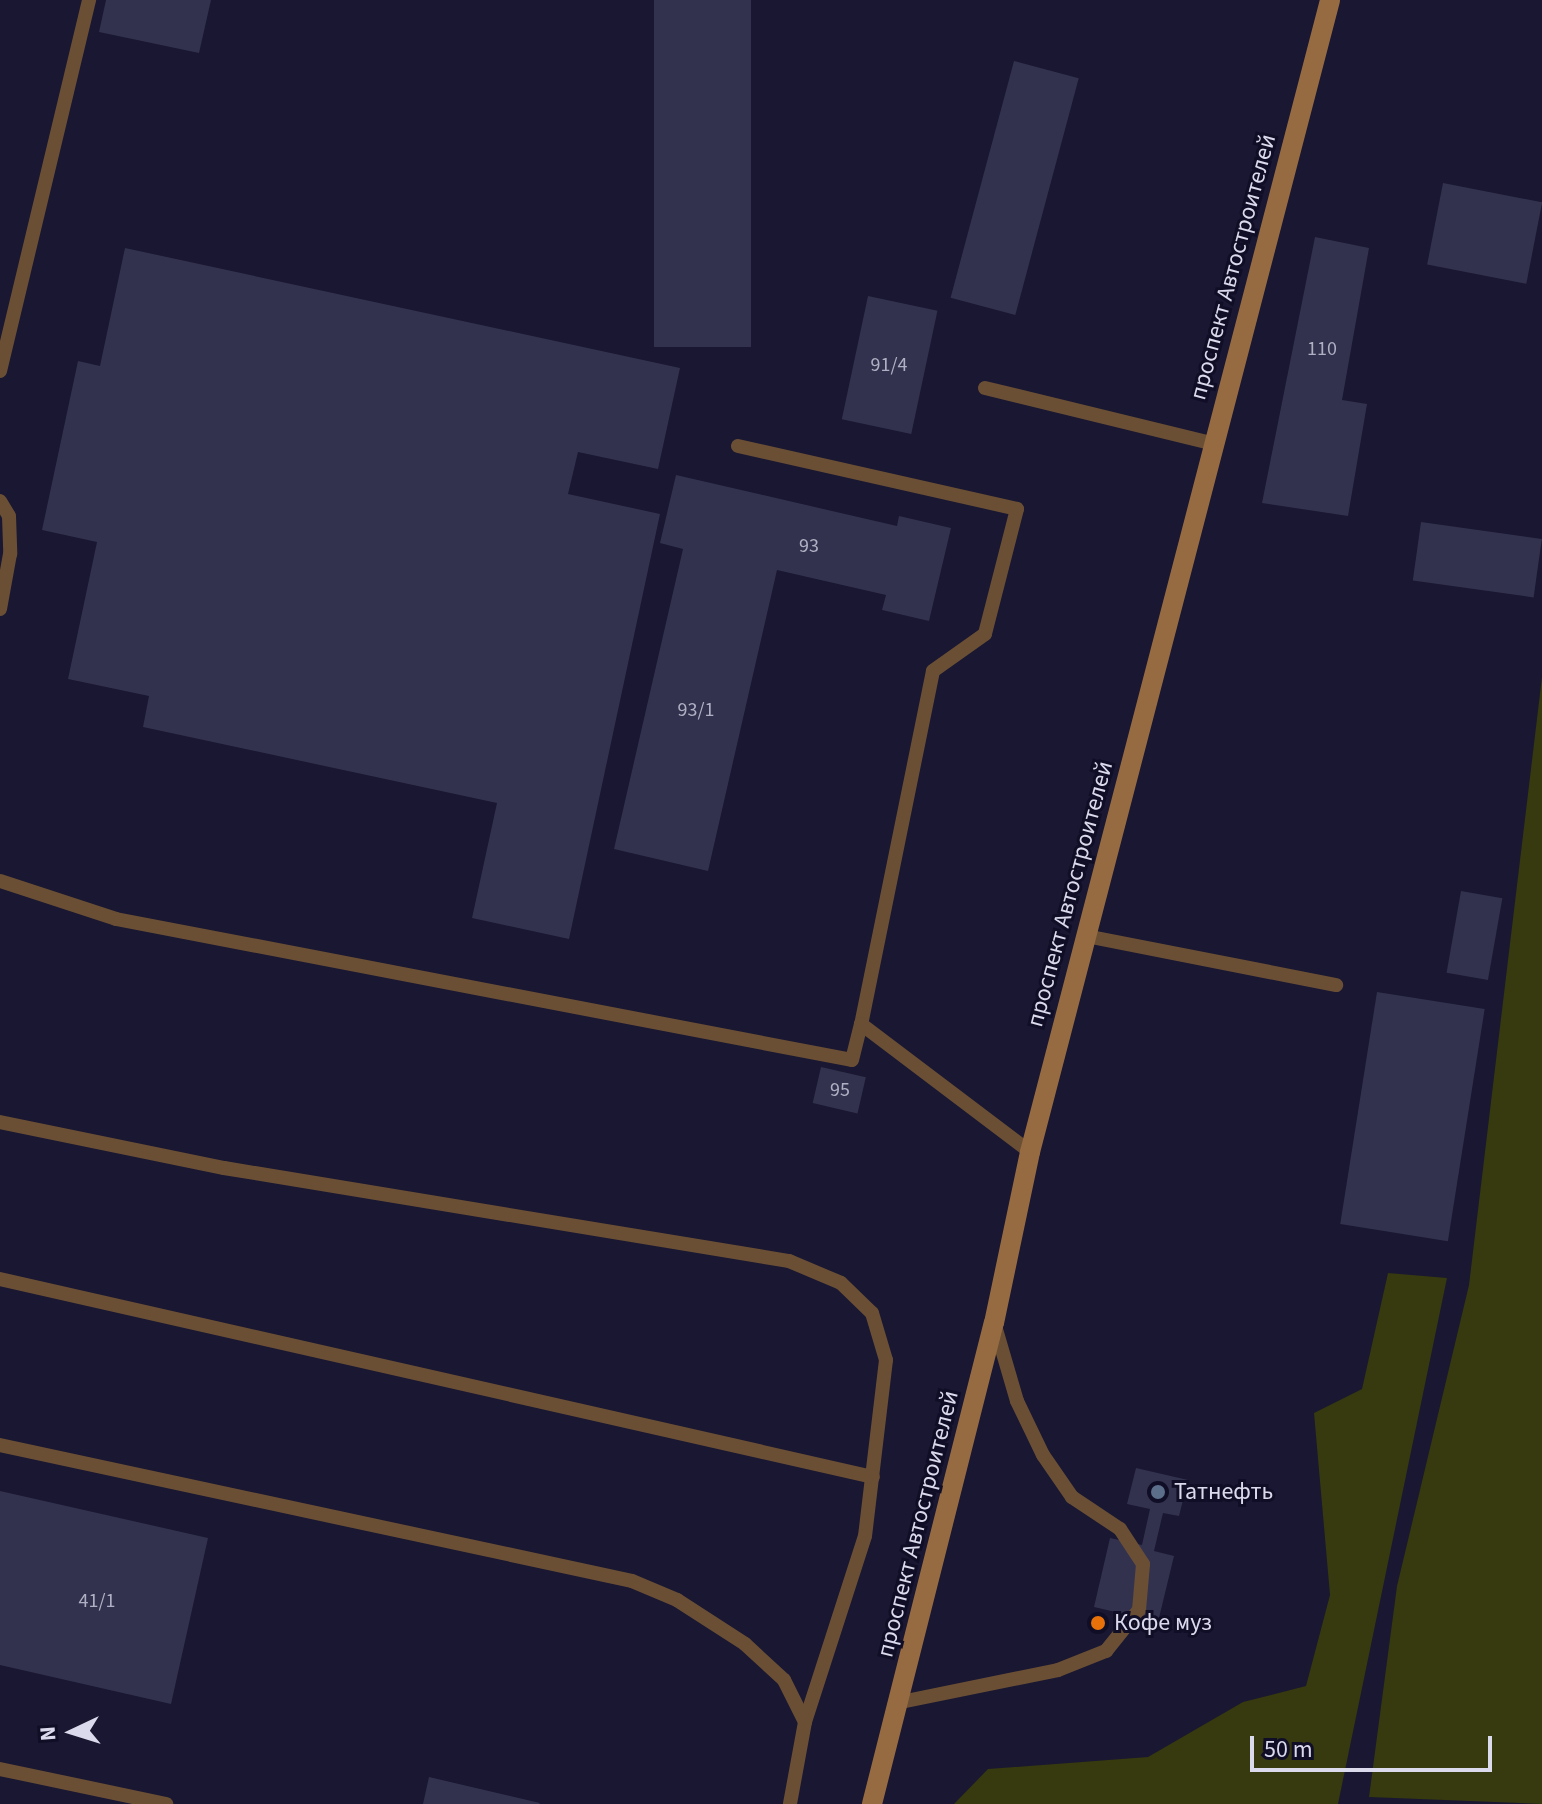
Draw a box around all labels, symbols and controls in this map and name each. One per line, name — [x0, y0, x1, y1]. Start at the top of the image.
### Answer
street label: проспект Автостроителей — [1184, 131, 1282, 403]
house number: 110 — [1307, 337, 1337, 361]
house number: 91/4 — [871, 353, 907, 377]
house number: 93 — [799, 534, 819, 558]
house number: 93/1 — [678, 698, 714, 722]
street label: проспект Автостроителей — [1021, 758, 1119, 1030]
house number: 95 — [830, 1078, 850, 1102]
street label: проспект Автостроителей — [871, 1388, 965, 1660]
place label: Татнефть — [1174, 1478, 1273, 1506]
marker: Татнефть — [1149, 1483, 1167, 1501]
house number: 41/1 — [79, 1589, 115, 1613]
place label: Кофе муз — [1114, 1609, 1212, 1637]
marker: Кофе муз — [1089, 1614, 1107, 1632]
north arrow — [32, 1692, 112, 1772]
scale bar — [1254, 1720, 1496, 1770]
text: N — [32, 1725, 65, 1742]
text: 50 m — [1264, 1732, 1313, 1767]

